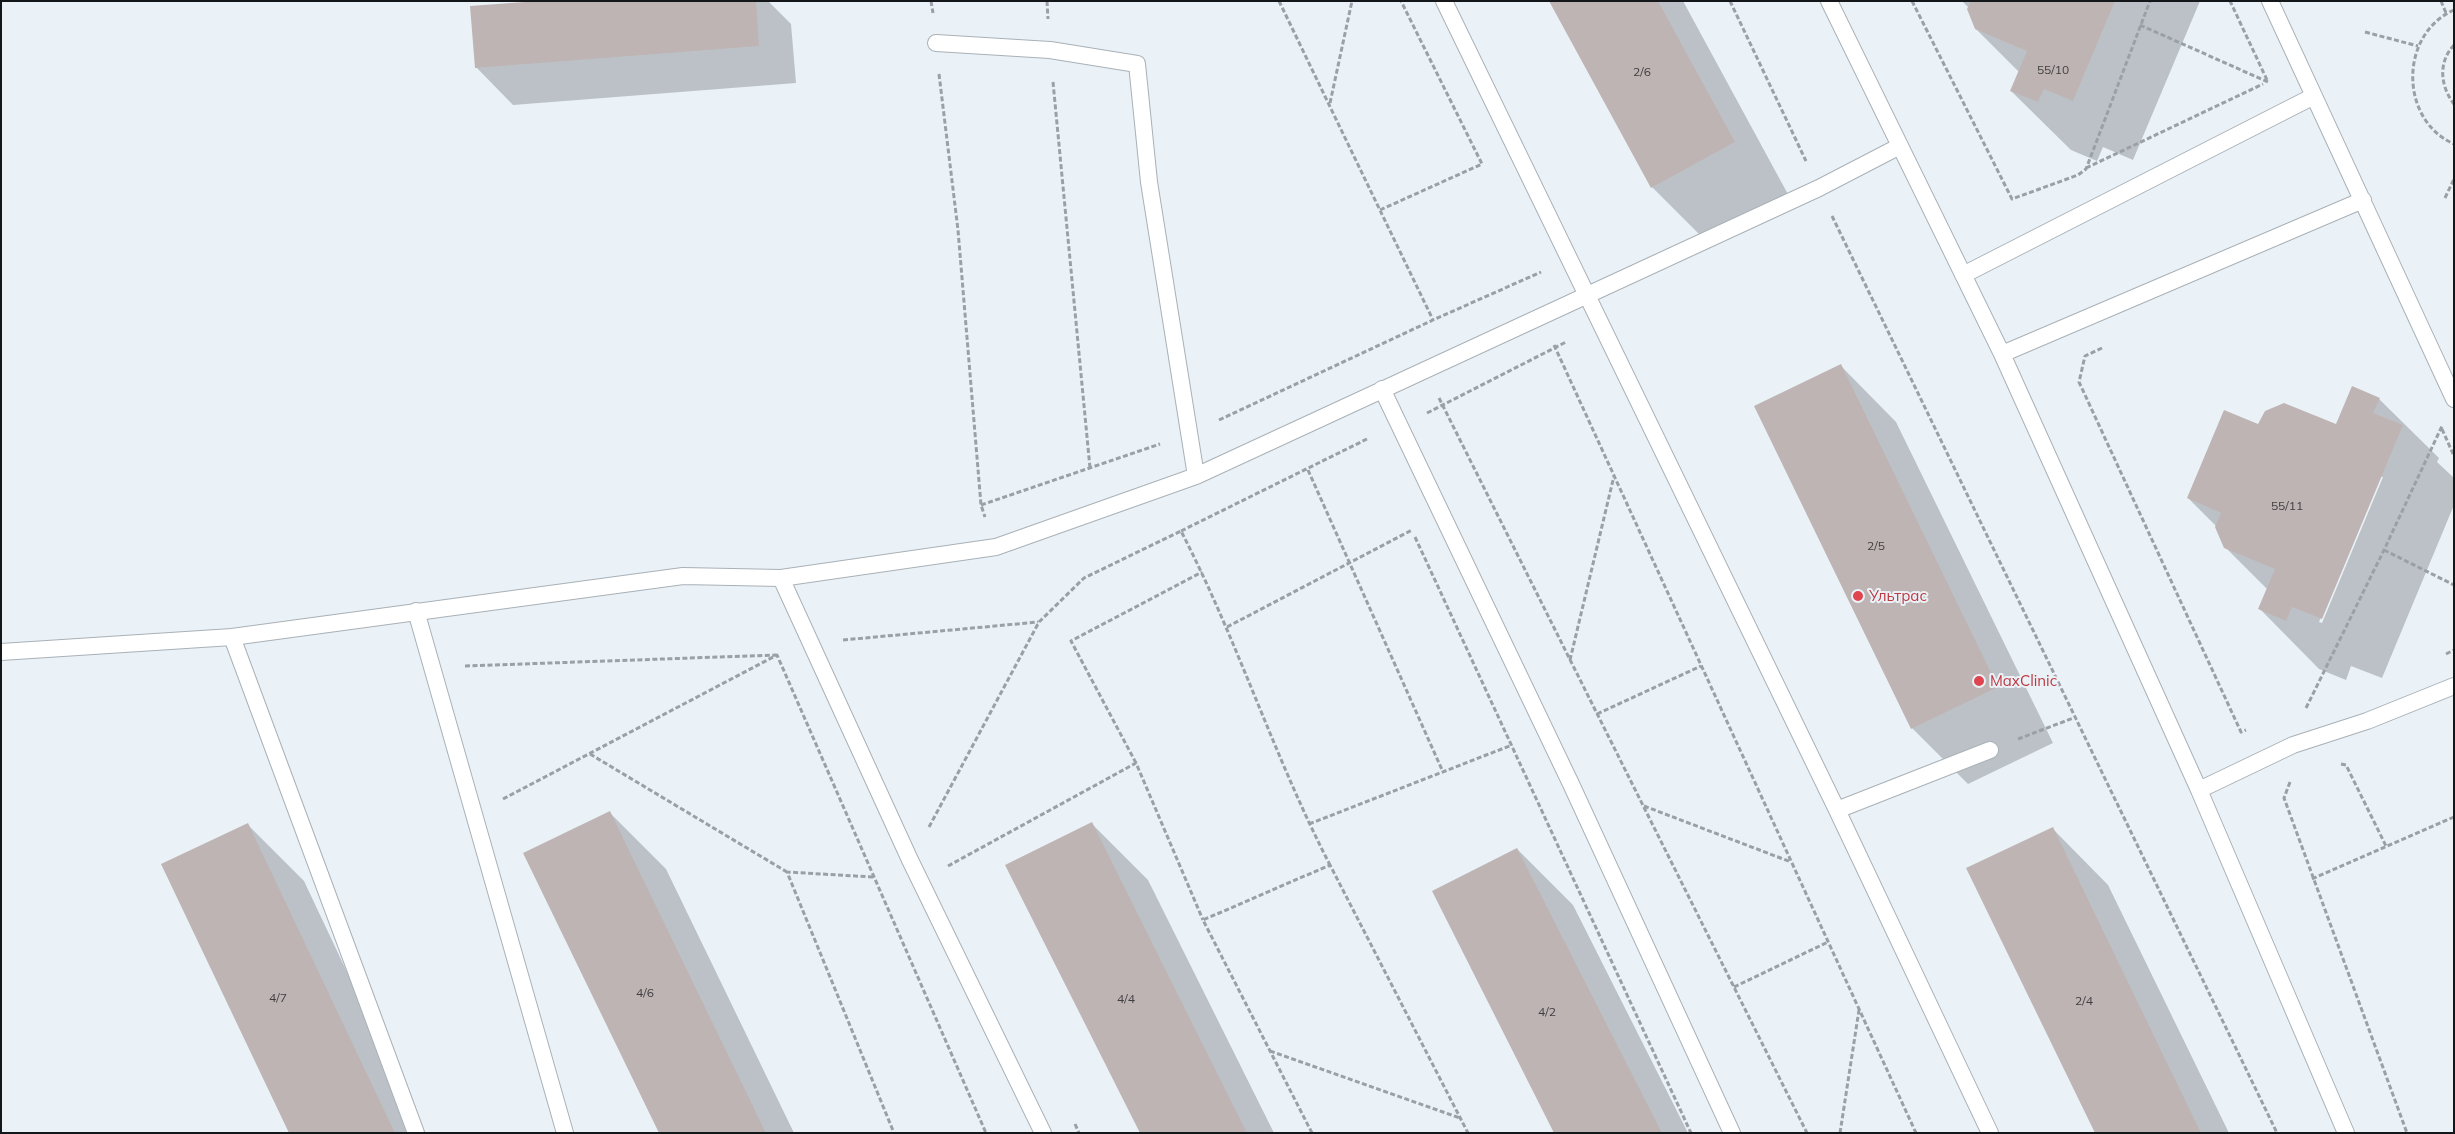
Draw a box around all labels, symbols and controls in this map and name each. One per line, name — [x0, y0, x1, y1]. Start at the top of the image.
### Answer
house number: 55/10 — [2037, 63, 2069, 77]
house number: 2/6 — [1633, 65, 1651, 79]
house number: 55/11 — [2271, 499, 2303, 513]
house number: 2/5 — [1867, 539, 1885, 553]
place label: Ультрас — [1869, 587, 1927, 605]
marker: Ультрас — [1851, 589, 1865, 603]
place label: MaxClinic — [1990, 672, 2057, 690]
marker: MaxClinic — [1972, 674, 1986, 688]
house number: 4/6 — [636, 986, 654, 1000]
house number: 4/7 — [269, 991, 287, 1005]
house number: 4/4 — [1117, 992, 1135, 1006]
house number: 2/4 — [2075, 994, 2093, 1008]
house number: 4/2 — [1538, 1005, 1556, 1019]

